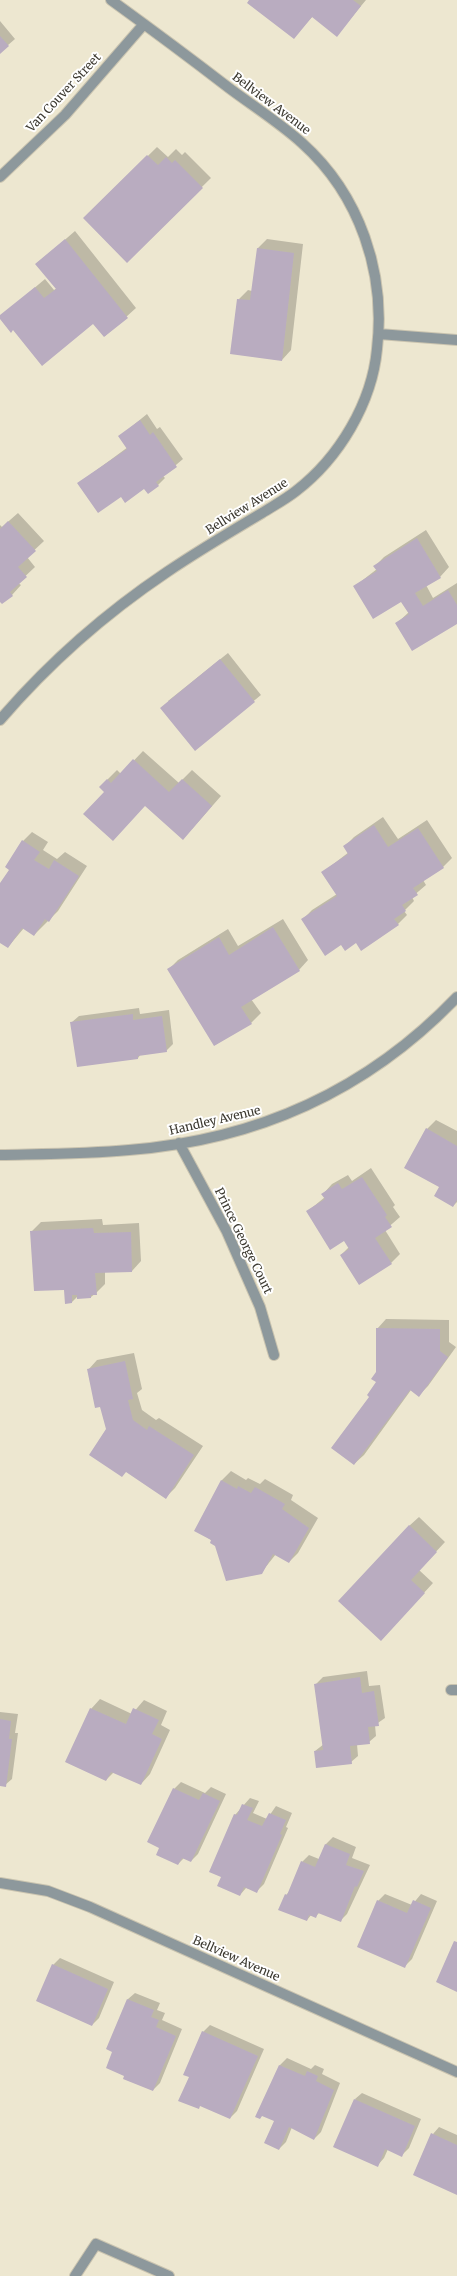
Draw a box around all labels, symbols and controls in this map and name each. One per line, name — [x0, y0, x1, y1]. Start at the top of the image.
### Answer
street label: Van Couver Street — [24, 51, 104, 135]
street label: Bellview Avenue — [229, 70, 313, 138]
street label: Bellview Avenue — [203, 476, 291, 538]
street label: Handley Avenue — [168, 1104, 262, 1138]
street label: Prince George Court — [211, 1186, 275, 1296]
street label: Bellview Avenue — [190, 1933, 282, 1985]

